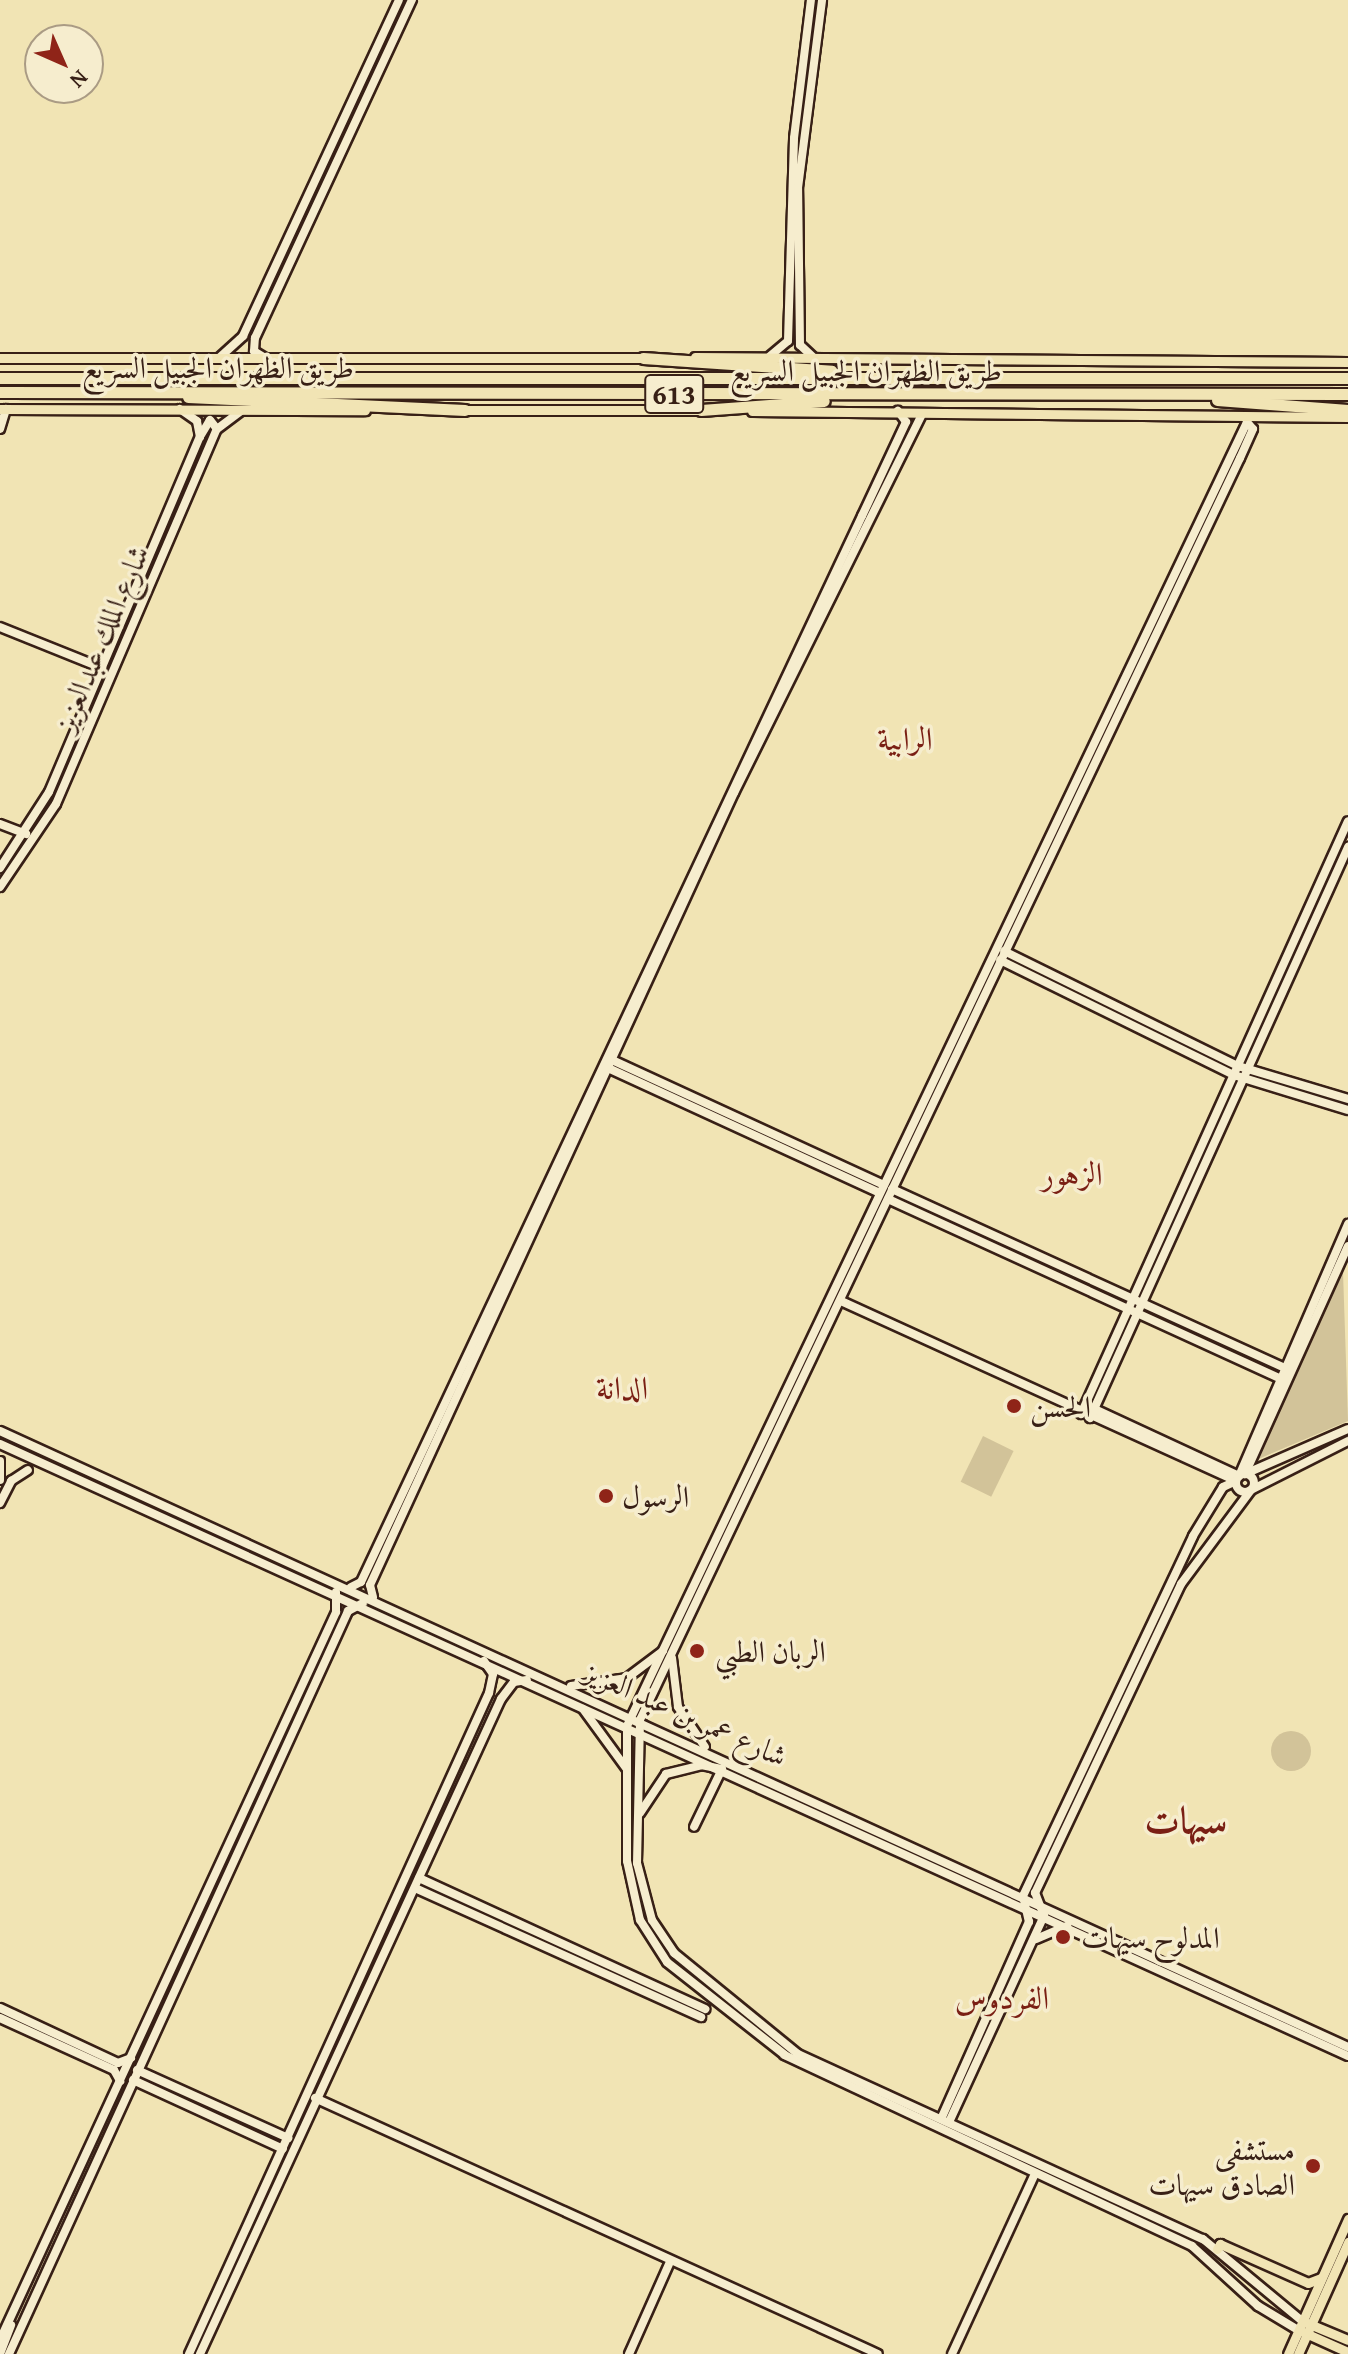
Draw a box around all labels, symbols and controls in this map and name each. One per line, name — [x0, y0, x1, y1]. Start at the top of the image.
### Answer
north arrow — [24, 24, 104, 104]
text: N — [63, 63, 96, 96]
street label: طريق الظهران الجبيل السريع — [82, 349, 354, 385]
street label: طريق الظهران الجبيل السريع — [730, 352, 1002, 388]
road number: 613 — [644, 370, 704, 418]
street label: شارع الملك عبدالعزيز — [46, 540, 156, 736]
district label: الرابية — [877, 720, 933, 758]
district label: الزهور — [1041, 1155, 1103, 1193]
district label: الدانة — [596, 1369, 648, 1407]
place label: الحسن — [1030, 1388, 1091, 1424]
marker: الحسن — [1005, 1397, 1023, 1415]
place label: الرسول — [622, 1478, 689, 1514]
marker: الرسول — [597, 1487, 615, 1505]
place label: الربان الطبي — [715, 1633, 826, 1669]
marker: الربان الطبي — [686, 1640, 708, 1662]
street label: شارع عمر بن عبد العزيز — [579, 1652, 793, 1774]
district label: سيهات — [1145, 1797, 1227, 1843]
place label: المدلوح سيهات — [1081, 1919, 1220, 1955]
marker: المدلوح سيهات — [1052, 1926, 1074, 1948]
district label: الفردوس — [955, 1979, 1049, 2017]
place label: مستشفى الصادق سيهات — [1149, 2131, 1295, 2202]
marker: مستشفى الصادق سيهات — [1302, 2155, 1324, 2177]

